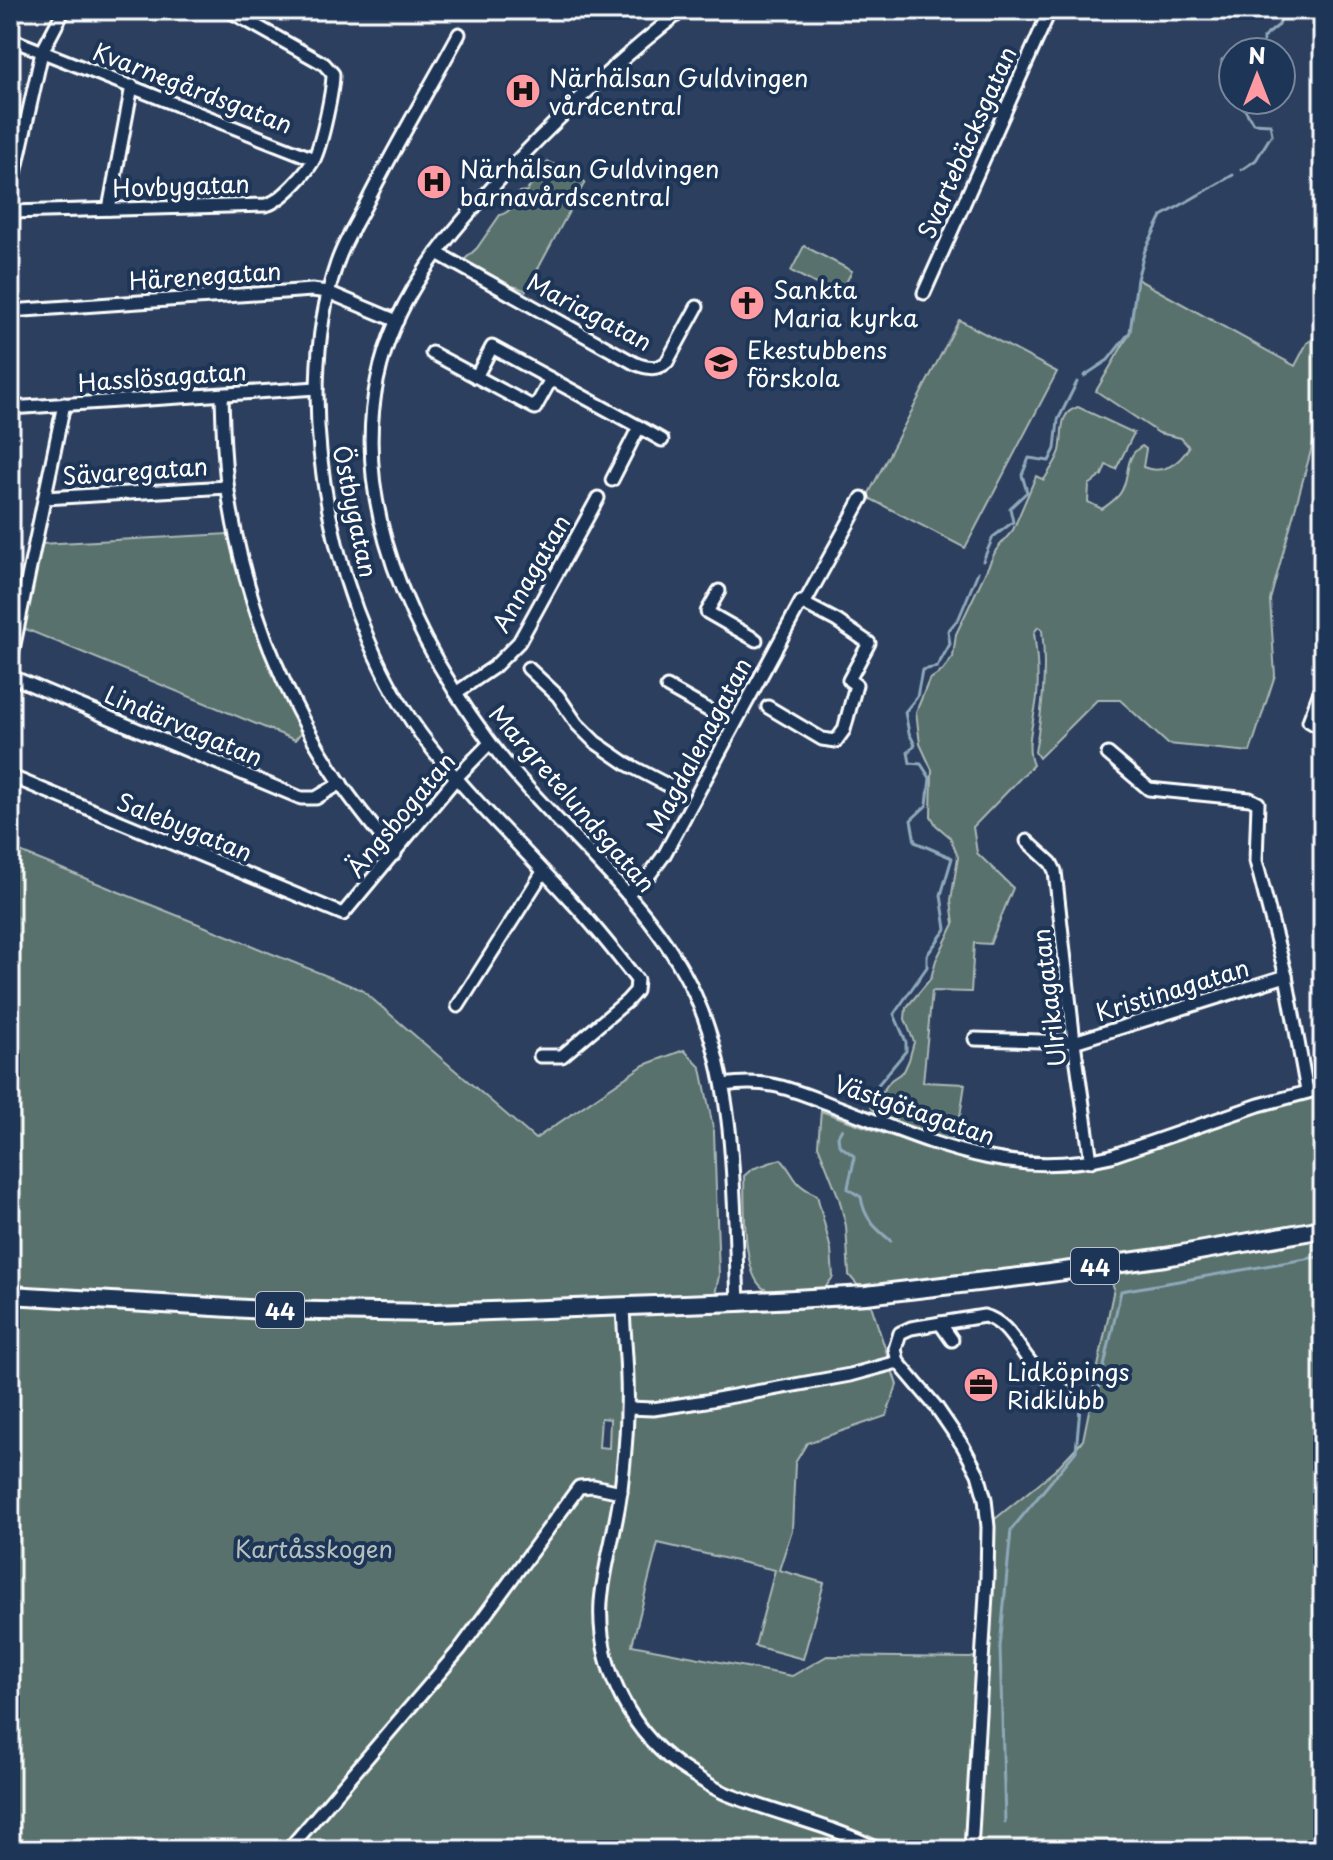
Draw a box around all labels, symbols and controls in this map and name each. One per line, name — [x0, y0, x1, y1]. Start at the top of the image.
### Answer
street label: Kvarnegårdsgatan — [88, 32, 298, 142]
north arrow — [1217, 36, 1297, 116]
text: N — [1248, 38, 1266, 71]
street label: Svartebäcksgatan — [907, 40, 1025, 244]
place label: Närhälsan Guldvingen vårdcentral — [549, 59, 809, 123]
hospital icon: Närhälsan Guldvingen vårdcentral — [504, 72, 542, 110]
place label: Närhälsan Guldvingen barnavårdscentral — [460, 150, 720, 214]
hospital icon: Närhälsan Guldvingen barnavårdscentral — [415, 163, 453, 201]
street label: Hovbygatan — [112, 165, 250, 205]
street label: Härenegatan — [127, 252, 283, 298]
street label: Mariagatan — [521, 263, 659, 359]
place label: Sankta Maria kyrka — [773, 271, 918, 335]
church icon: Sankta Maria kyrka — [728, 284, 766, 322]
place label: Ekestubbens förskola — [747, 331, 887, 395]
school or university icon: Ekestubbens förskola — [702, 344, 740, 382]
street label: Hasslösagatan — [76, 352, 248, 400]
street label: Östbygatan — [324, 442, 388, 580]
street label: Sävaregatan — [61, 447, 209, 493]
street label: Annagatan — [482, 507, 578, 639]
street label: Magdalenagatan — [636, 651, 760, 839]
street label: Lindärvagatan — [99, 675, 269, 775]
street label: Margretelundsgatan — [481, 696, 665, 900]
street label: Ängsbogatan — [337, 744, 463, 884]
street label: Salebygatan — [112, 782, 258, 870]
street label: Ulrikagatan — [1022, 927, 1074, 1069]
street label: Kristinagatan — [1091, 949, 1253, 1029]
street label: Västgötagatan — [830, 1065, 1000, 1153]
road number: 44 — [1071, 1248, 1119, 1284]
road number: 44 — [256, 1292, 304, 1328]
place label: Lidköpings Ridklubb — [1007, 1353, 1130, 1417]
office icon: Lidköpings Ridklubb — [962, 1366, 1000, 1404]
park label: Kartåsskogen — [235, 1530, 393, 1566]

